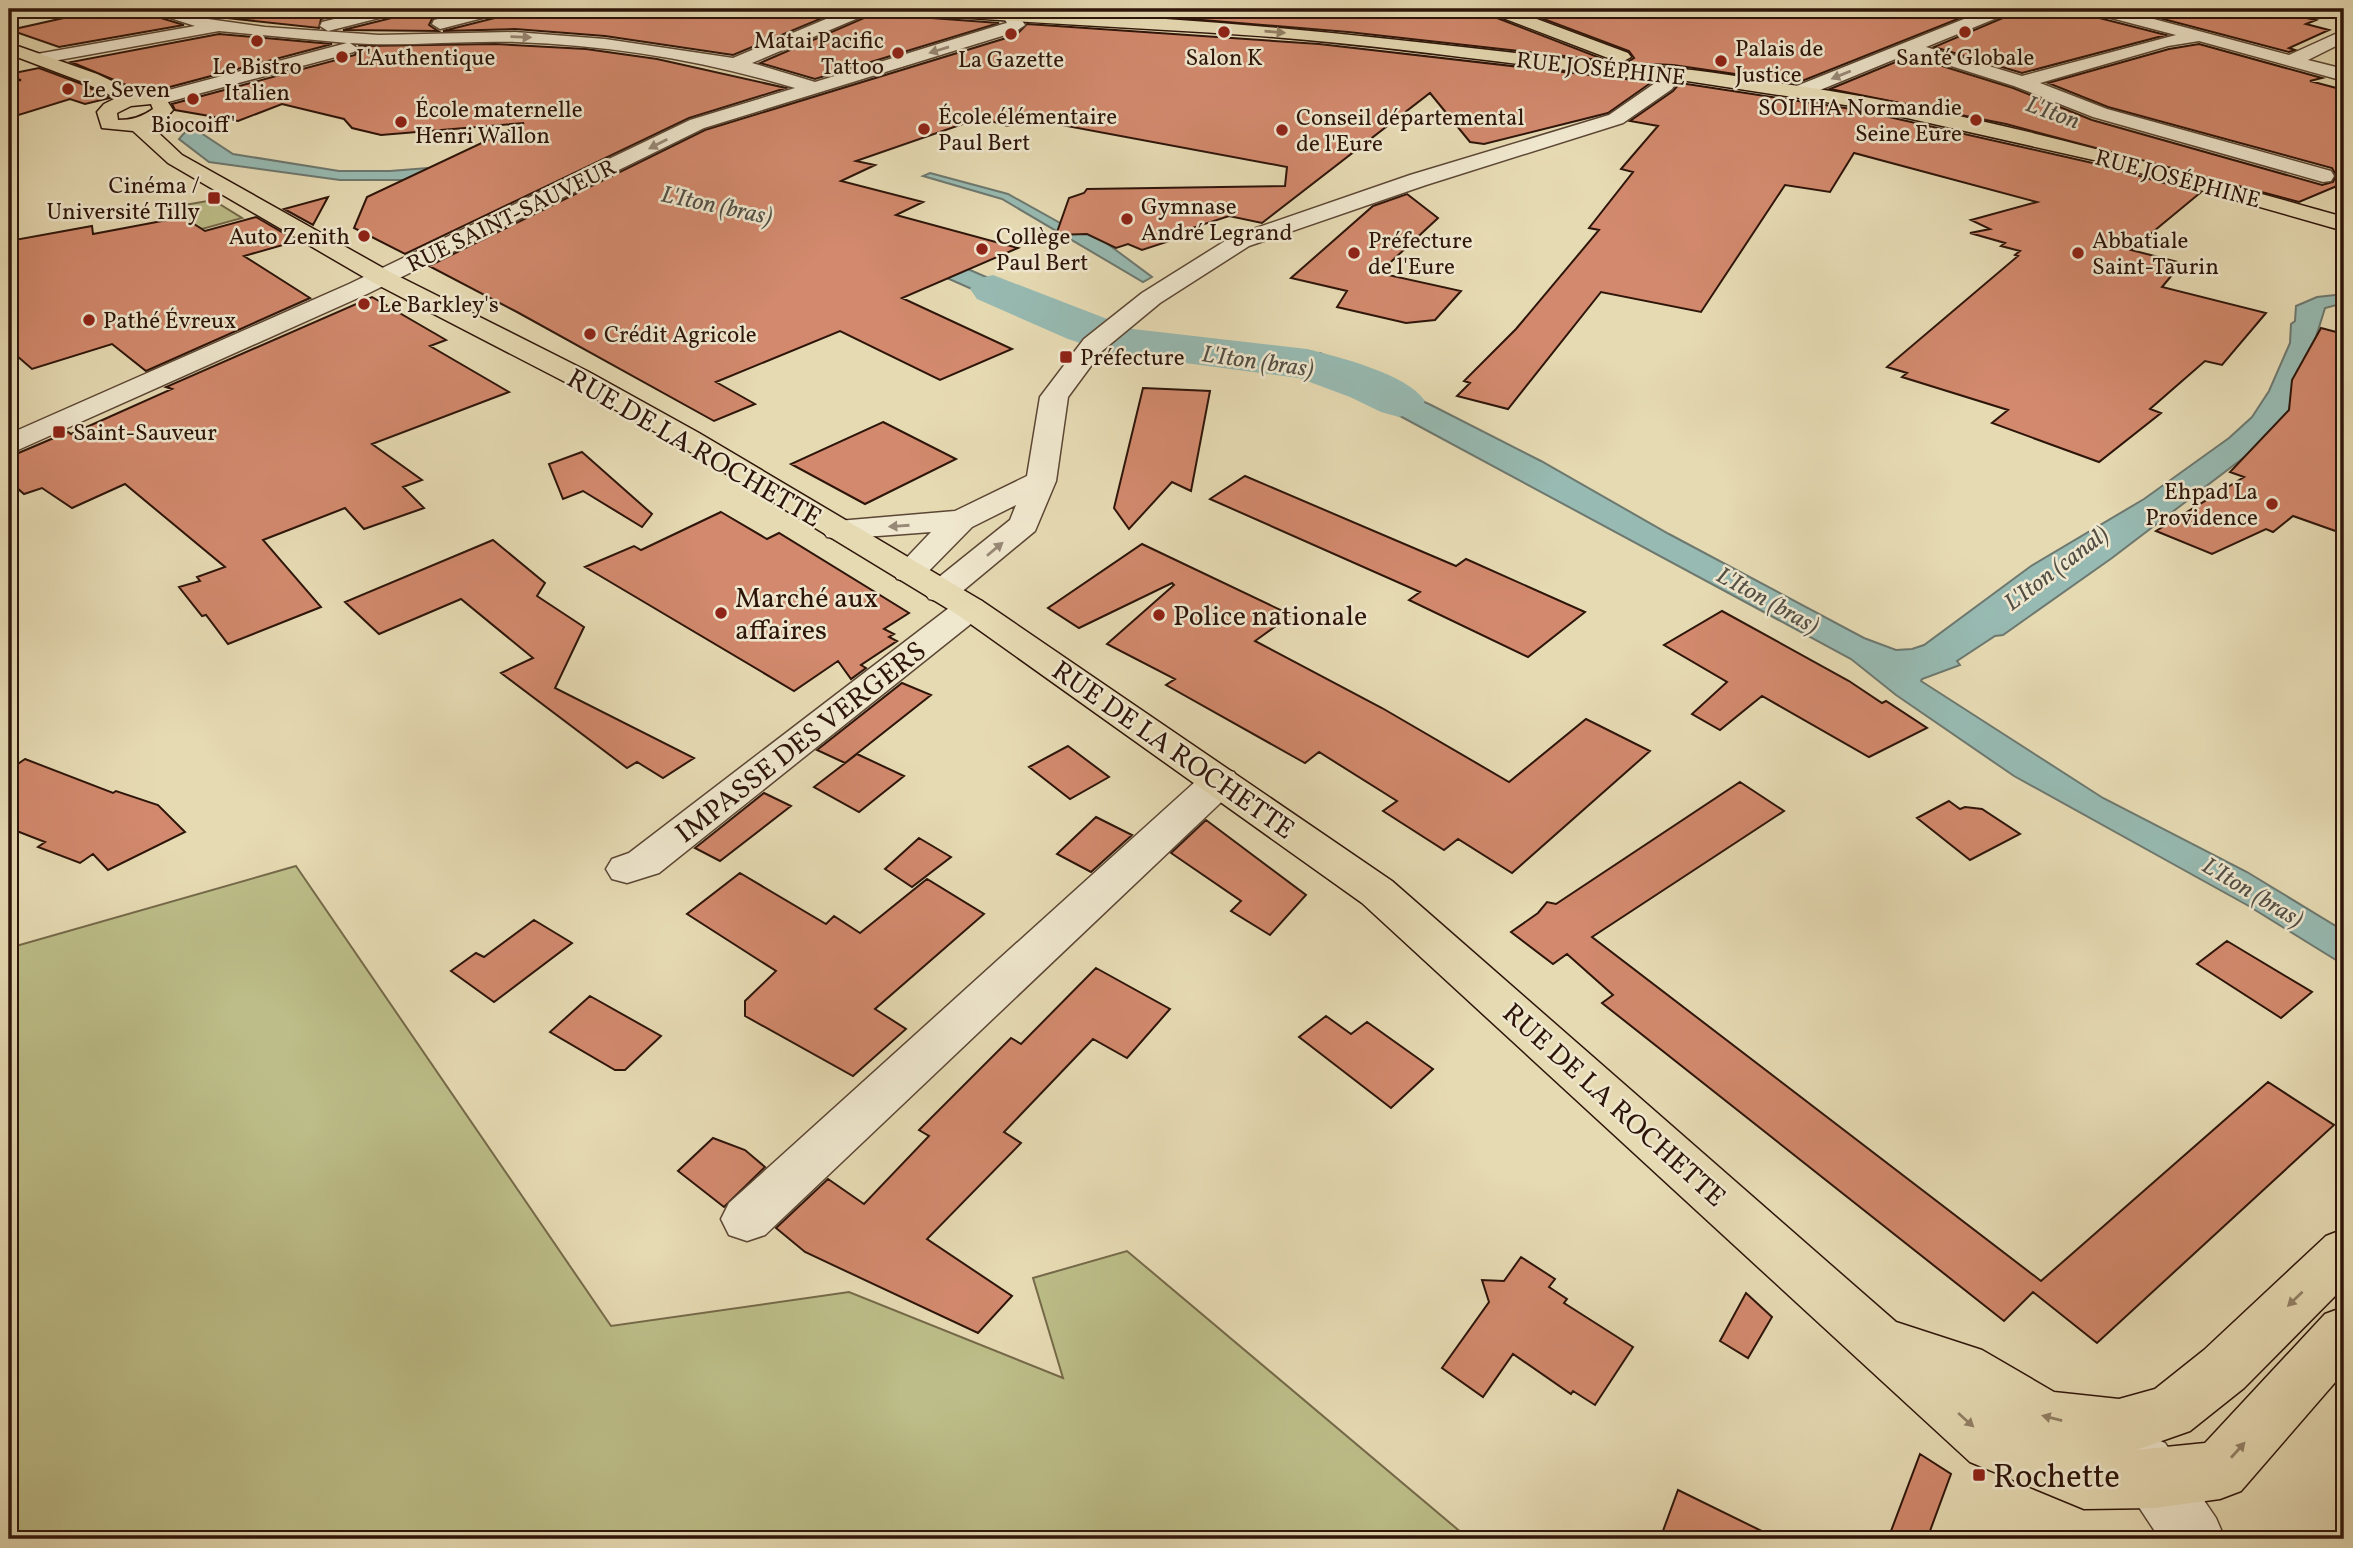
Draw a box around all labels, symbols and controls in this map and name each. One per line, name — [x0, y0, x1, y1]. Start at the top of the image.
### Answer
marker: Salon K — [1216, 24, 1232, 40]
marker: Santé Globale — [1957, 24, 1973, 40]
place label: Matai Pacific Tattoo — [754, 26, 884, 84]
marker: La Gazette — [1003, 26, 1019, 42]
one-way arrow — [1264, 27, 1286, 38]
one-way arrow — [510, 32, 532, 43]
marker: Le Bistro Italien — [249, 33, 265, 49]
place label: Palais de Justice — [1735, 34, 1823, 92]
place label: L'Authentique — [356, 43, 495, 75]
place label: Salon K — [1185, 43, 1263, 75]
place label: Santé Globale — [1896, 43, 2034, 75]
marker: Matai Pacific Tattoo — [890, 45, 906, 61]
one-way arrow — [928, 45, 949, 55]
place label: La Gazette — [958, 45, 1064, 77]
street label: RUE JOSÉPHINE — [1514, 45, 1687, 95]
marker: L'Authentique — [334, 49, 350, 65]
place label: Le Bistro Italien — [212, 52, 302, 110]
marker: Palais de Justice — [1713, 53, 1729, 69]
one-way arrow — [1830, 69, 1851, 80]
place label: Le Seven — [82, 75, 170, 107]
marker: Le Seven — [60, 81, 76, 97]
water label: L'Iton — [2021, 88, 2084, 139]
marker: Biocoiff' — [185, 91, 201, 107]
place label: SOLIHA Normandie Seine Eure — [1758, 93, 1962, 151]
place label: École maternelle Henri Wallon — [415, 95, 583, 153]
place label: École élémentaire Paul Bert — [938, 102, 1117, 160]
place label: Conseil départemental de l'Eure — [1296, 103, 1525, 161]
place label: Biocoiff' — [151, 110, 235, 142]
marker: SOLIHA Normandie Seine Eure — [1968, 112, 1984, 128]
marker: École maternelle Henri Wallon — [393, 114, 409, 130]
marker: École élémentaire Paul Bert — [916, 121, 932, 137]
marker: Conseil départemental de l'Eure — [1274, 122, 1290, 138]
one-way arrow — [648, 138, 668, 149]
street label: RUE JOSÉPHINE — [2091, 142, 2264, 217]
street label: RUE SAINT-SAUVEUR — [402, 152, 622, 281]
place label: Cinéma / Université Tilly — [47, 171, 201, 229]
water label: L'Iton (bras) — [658, 179, 775, 235]
marker: Cinéma / Université Tilly — [206, 190, 222, 206]
place label: Gymnase André Legrand — [1141, 192, 1292, 250]
marker: Gymnase André Legrand — [1119, 211, 1135, 227]
place label: Auto Zenith — [229, 222, 350, 254]
place label: Collège Paul Bert — [996, 222, 1088, 280]
place label: Préfecture de l'Eure — [1368, 226, 1473, 284]
place label: Abbatiale Saint-Taurin — [2092, 226, 2219, 284]
marker: Auto Zenith — [356, 228, 372, 244]
marker: Collège Paul Bert — [974, 241, 990, 257]
marker: Préfecture de l'Eure — [1346, 245, 1362, 261]
marker: Abbatiale Saint-Taurin — [2070, 245, 2086, 261]
place label: Le Barkley's — [378, 290, 499, 322]
marker: Le Barkley's — [356, 296, 372, 312]
place label: Pathé Évreux — [103, 306, 236, 338]
marker: Pathé Évreux — [81, 312, 97, 328]
place label: Crédit Agricole — [604, 320, 757, 352]
marker: Crédit Agricole — [582, 326, 598, 342]
water label: L'Iton (bras) — [1199, 338, 1316, 388]
place label: Préfecture — [1080, 343, 1185, 375]
marker: Préfecture — [1058, 349, 1074, 365]
street label: RUE DE LA ROCHETTE — [559, 360, 828, 538]
place label: Saint-Sauveur — [73, 418, 217, 450]
marker: Saint-Sauveur — [51, 424, 67, 440]
place label: Ehpad La Providence — [2145, 477, 2258, 535]
marker: Ehpad La Providence — [2264, 496, 2280, 512]
water label: L'Iton (canal) — [1998, 519, 2117, 620]
one-way arrow — [888, 521, 910, 532]
one-way arrow — [986, 542, 1003, 557]
water label: L'Iton (bras) — [1709, 560, 1825, 644]
place label: Marché aux affaires — [735, 580, 878, 651]
place label: Police nationale — [1173, 598, 1367, 637]
marker: Marché aux affaires — [713, 605, 729, 621]
marker: Police nationale — [1151, 607, 1167, 623]
street label: IMPASSE DES VERGERS — [668, 633, 935, 853]
street label: RUE DE LA ROCHETTE — [1043, 652, 1302, 850]
water label: L'Iton (bras) — [2195, 850, 2309, 937]
street label: RUE DE LA ROCHETTE — [1493, 995, 1734, 1217]
one-way arrow — [2287, 1291, 2304, 1307]
one-way arrow — [1957, 1412, 1975, 1428]
one-way arrow — [2041, 1412, 2063, 1423]
one-way arrow — [2230, 1441, 2246, 1459]
place label: Rochette — [1993, 1456, 2120, 1502]
marker: Rochette — [1971, 1467, 1987, 1483]

